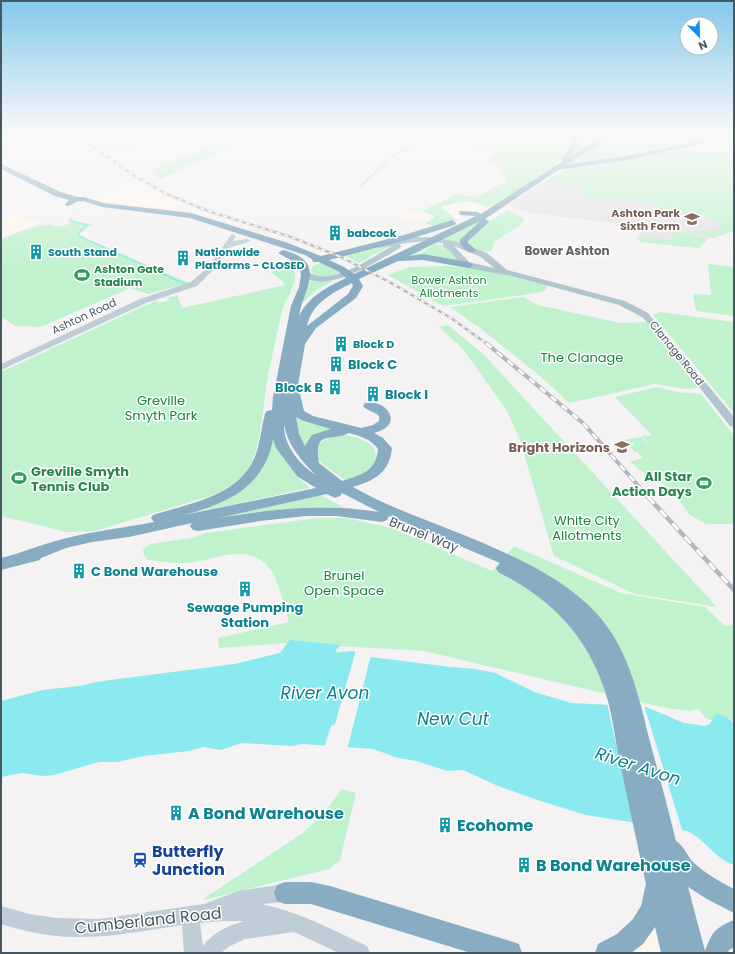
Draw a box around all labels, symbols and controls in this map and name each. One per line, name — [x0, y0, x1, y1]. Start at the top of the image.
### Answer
north arrow — [679, 16, 719, 56]
text: N — [696, 36, 710, 54]
place label: Ashton Park Sixth Form — [611, 205, 680, 234]
school or university icon: Ashton Park Sixth Form — [683, 210, 701, 228]
building icon: babcock — [326, 224, 344, 242]
place label: babcock — [347, 225, 397, 241]
district label: Bower Ashton — [524, 242, 610, 259]
building icon: South Stand — [27, 243, 45, 261]
place label: South Stand — [48, 244, 117, 260]
place label: Nationwide Platforms - CLOSED — [195, 244, 305, 273]
building icon: Nationwide Platforms - CLOSED — [174, 249, 192, 267]
place label: Ashton Gate Stadium — [94, 261, 164, 290]
sports icon: Ashton Gate Stadium — [73, 266, 91, 284]
park label: Bower Ashton Allotments — [412, 272, 486, 301]
street label: Ashton Road — [49, 294, 119, 338]
street label: Clanage Road — [646, 317, 708, 389]
building icon: Block D — [332, 335, 350, 353]
place label: Block D — [353, 336, 394, 352]
park label: The Clanage — [541, 348, 623, 367]
building icon: Block C — [327, 355, 345, 373]
place label: Block C — [348, 355, 397, 374]
place label: Block B — [275, 378, 323, 397]
building icon: Block B — [326, 378, 344, 396]
building icon: Block I — [364, 385, 382, 403]
place label: Block I — [385, 385, 428, 404]
park label: Greville Smyth Park — [125, 391, 198, 425]
place label: Bright Horizons — [508, 438, 610, 457]
school or university icon: Bright Horizons — [613, 438, 631, 456]
place label: Greville Smyth Tennis Club — [31, 462, 129, 496]
place label: All Star Action Days — [612, 467, 692, 501]
sports icon: Greville Smyth Tennis Club — [10, 469, 28, 487]
sports icon: All Star Action Days — [695, 474, 713, 492]
park label: White City Allotments — [552, 511, 622, 545]
street label: Brunel Way — [386, 512, 462, 557]
building icon: C Bond Warehouse — [70, 562, 88, 580]
place label: C Bond Warehouse — [91, 562, 218, 581]
park label: Brunel Open Space — [304, 566, 384, 600]
building icon: Sewage Pumping Station — [236, 580, 254, 598]
place label: Sewage Pumping Station — [187, 598, 303, 632]
water label: River Avon — [281, 681, 369, 705]
water label: New Cut — [417, 707, 490, 731]
water label: River Avon — [592, 741, 684, 791]
place label: A Bond Warehouse — [188, 802, 344, 825]
building icon: A Bond Warehouse — [167, 804, 185, 822]
place label: Ecohome — [457, 814, 533, 837]
building icon: Ecohome — [436, 816, 454, 834]
place label: Butterfly Junction — [152, 840, 225, 881]
station icon: Butterfly Junction — [131, 851, 149, 869]
place label: B Bond Warehouse — [536, 854, 691, 877]
building icon: B Bond Warehouse — [515, 856, 533, 874]
street label: Cumberland Road — [74, 901, 223, 940]

